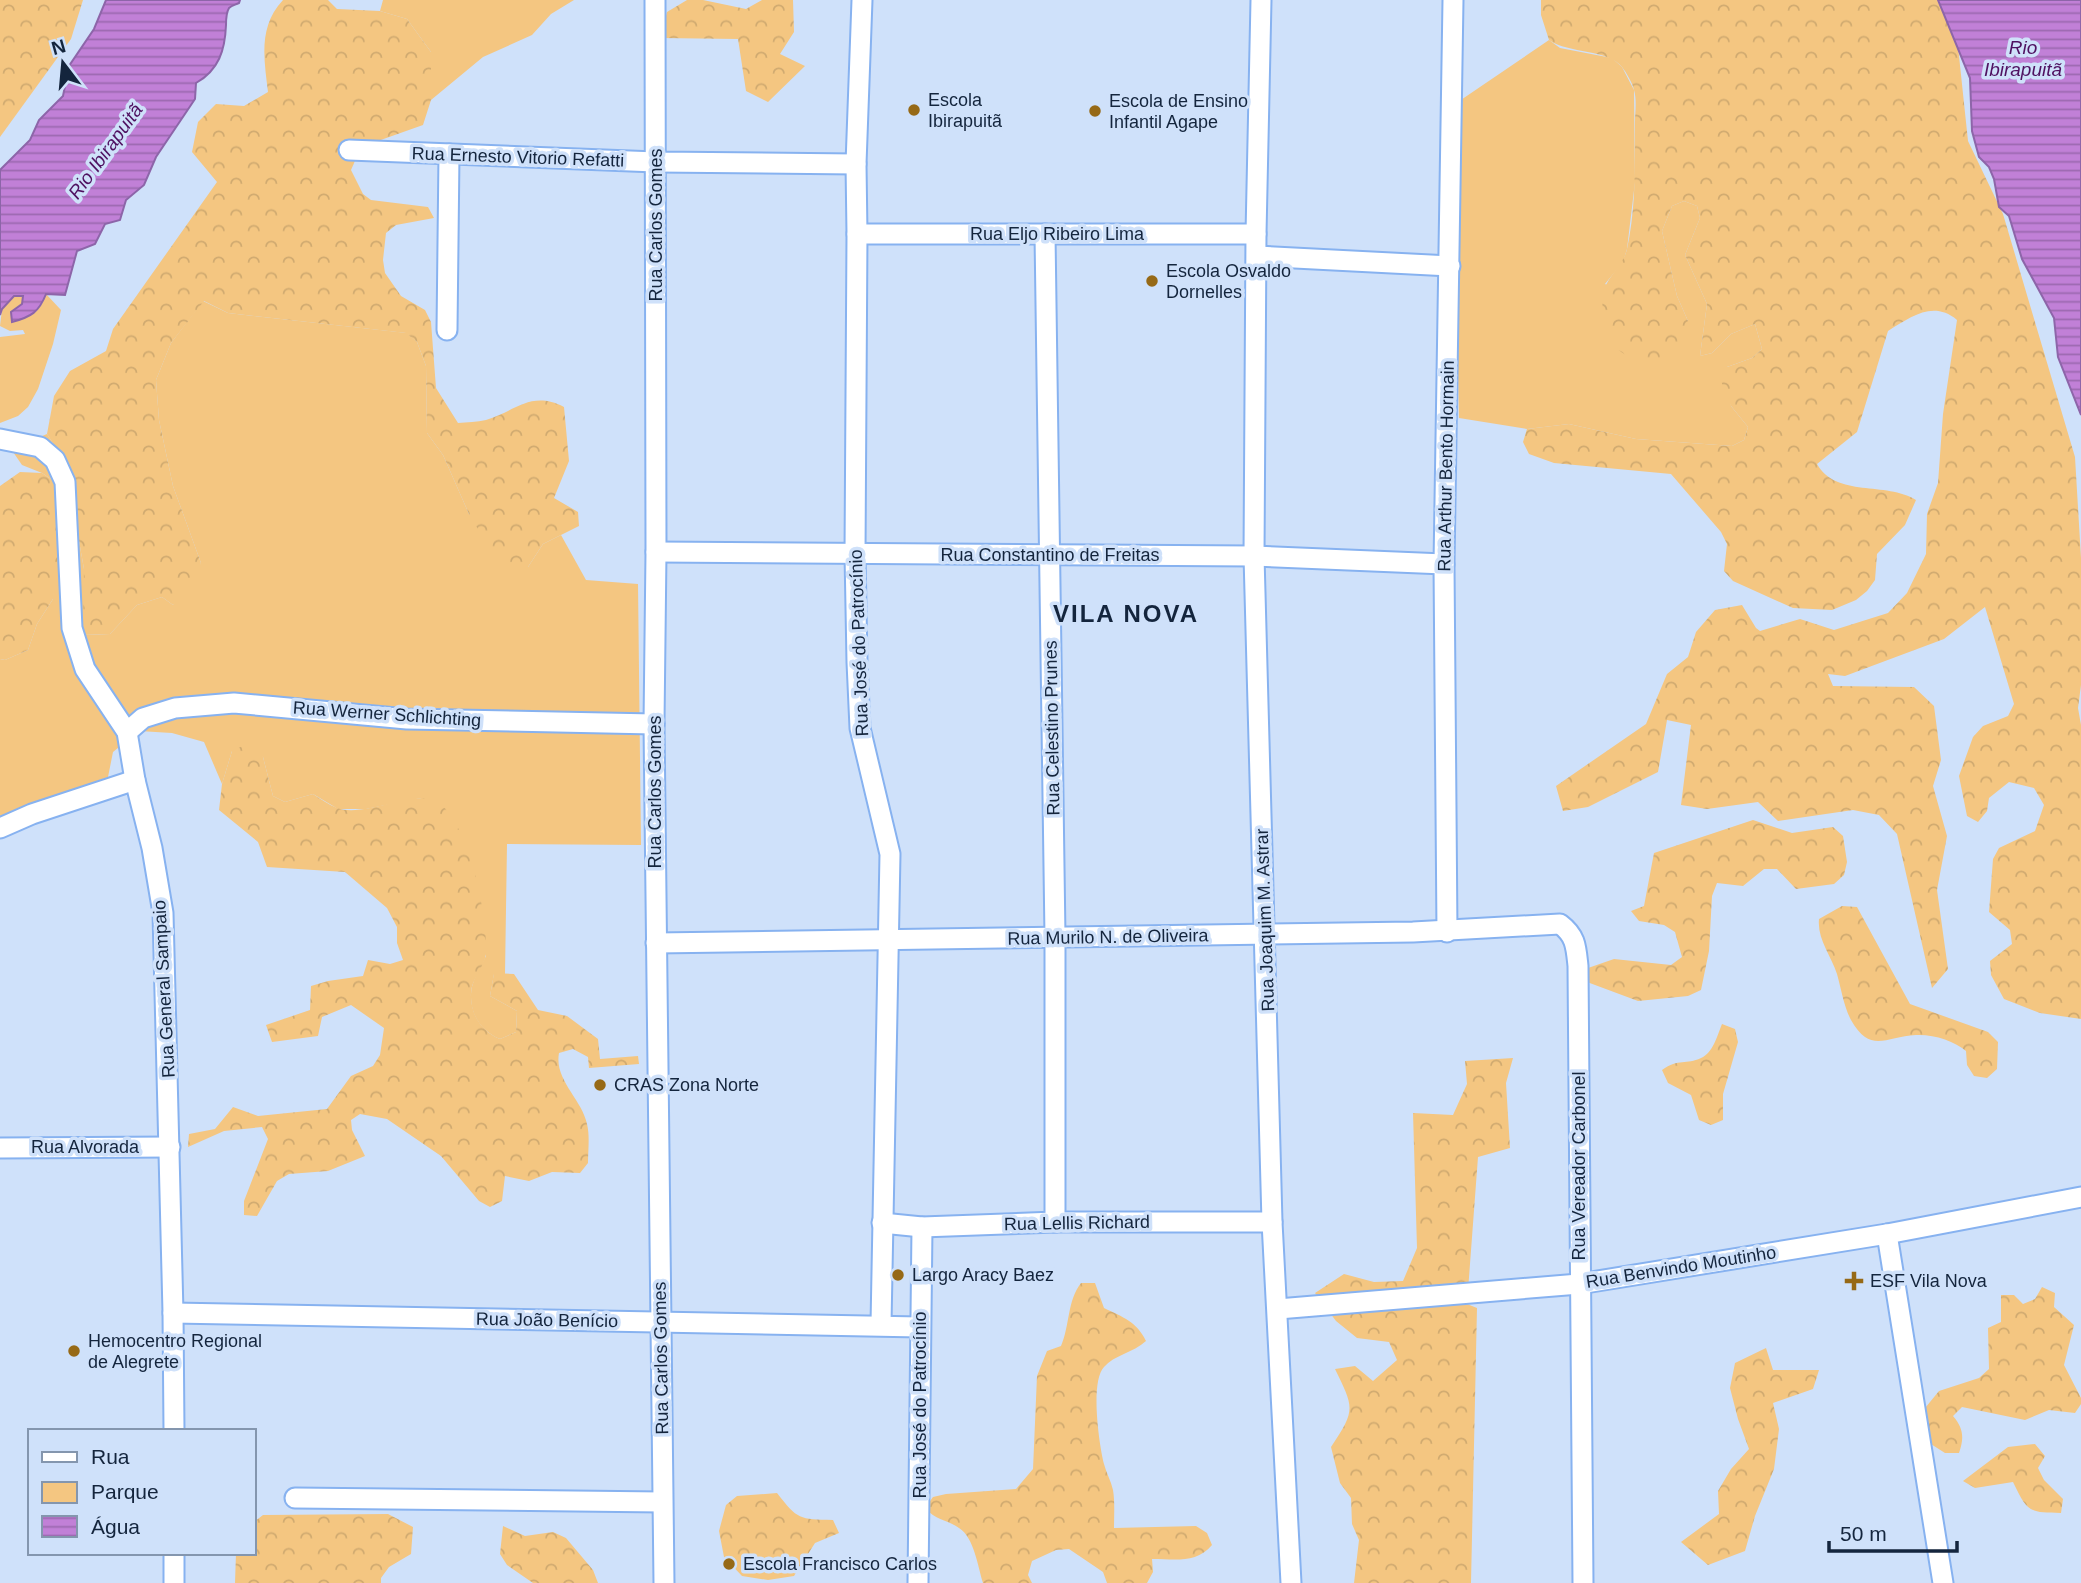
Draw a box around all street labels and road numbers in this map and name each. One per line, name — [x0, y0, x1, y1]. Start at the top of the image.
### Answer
street label: Rua Ernesto Vitorio Refatti — [411, 143, 625, 171]
street label: Rua Carlos Gomes — [646, 148, 666, 302]
street label: Rua Eljo Ribeiro Lima — [970, 224, 1145, 244]
street label: Rua Arthur Bento Hormain — [1434, 360, 1458, 572]
street label: Rua Constantino de Freitas — [940, 545, 1160, 565]
street label: Rua José do Patrocínio — [846, 549, 872, 737]
street label: Rua Celestino Prunes — [1040, 640, 1064, 816]
street label: Rua Werner Schlichting — [292, 697, 482, 731]
street label: Rua Carlos Gomes — [645, 715, 665, 869]
street label: Rua Joaquim M. Astrar — [1252, 828, 1278, 1012]
street label: Rua General Sampaio — [149, 900, 179, 1078]
street label: Rua Murilo N. de Oliveira — [1007, 925, 1210, 949]
street label: Rua Vereador Carbonel — [1569, 1071, 1589, 1261]
street label: Rua Alvorada — [31, 1137, 140, 1157]
street label: Rua Lellis Richard — [1004, 1212, 1150, 1234]
street label: Rua Benvindo Moutinho — [1585, 1242, 1777, 1292]
street label: Rua Carlos Gomes — [650, 1281, 672, 1435]
street label: Rua João Benício — [476, 1309, 618, 1331]
street label: Rua José do Patrocínio — [910, 1311, 930, 1499]

